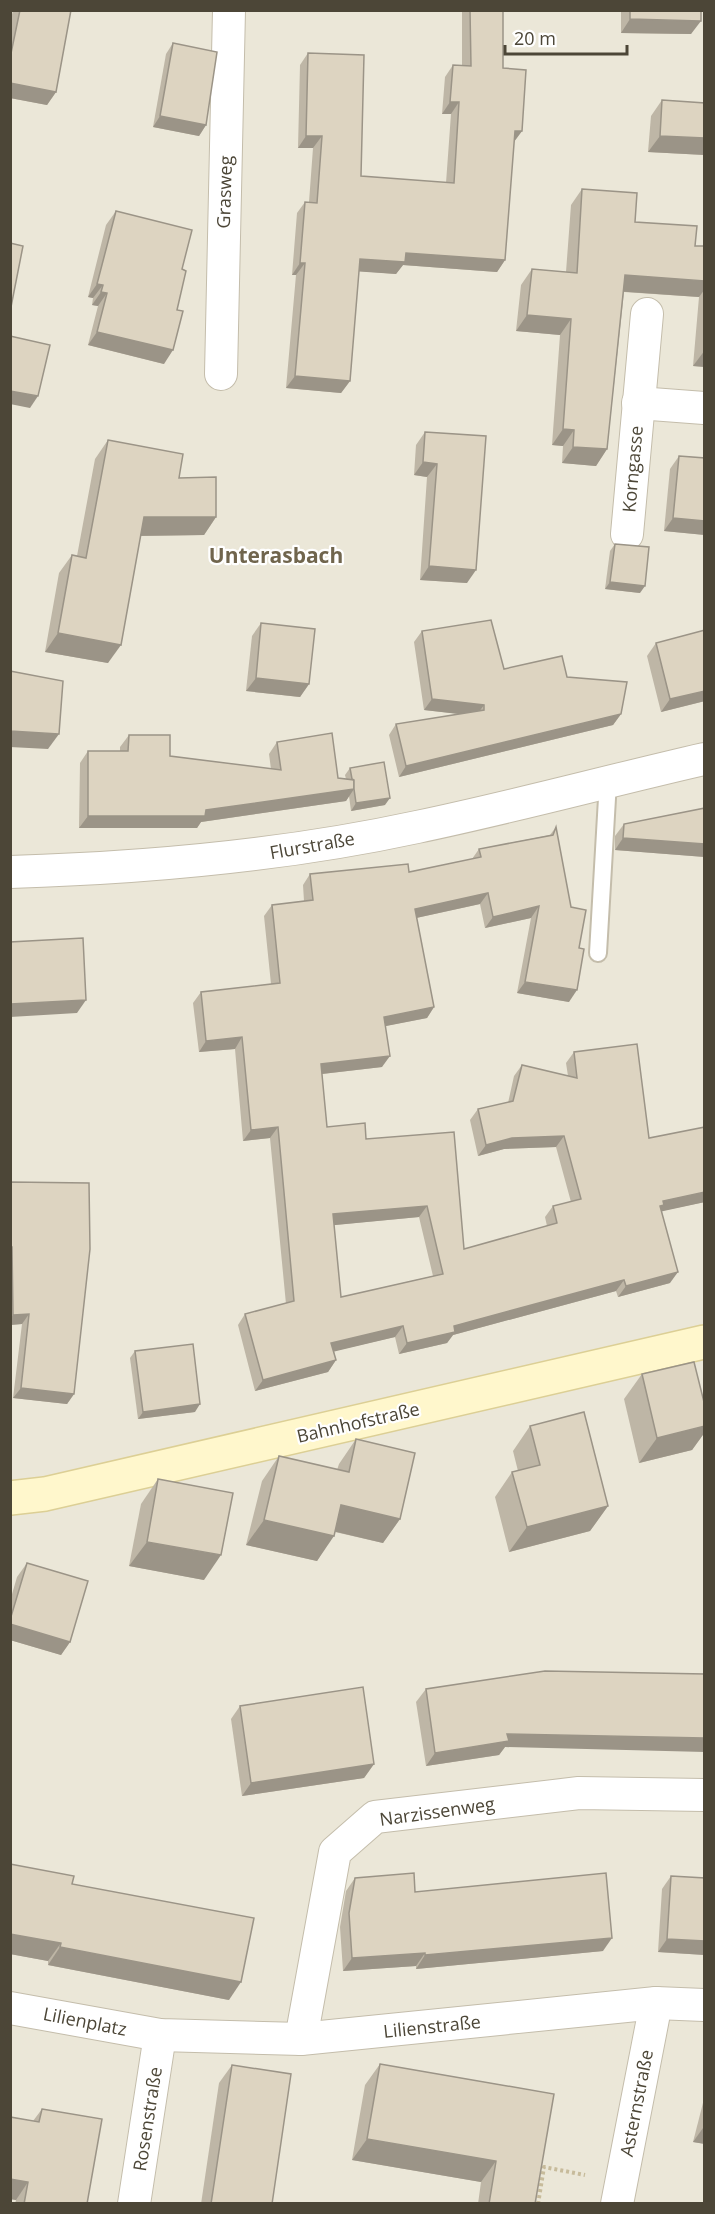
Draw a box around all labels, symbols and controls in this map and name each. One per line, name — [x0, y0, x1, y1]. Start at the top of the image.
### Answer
scale bar — [505, 18, 626, 56]
text: 20 m — [514, 26, 556, 50]
street label: Grasweg — [211, 155, 237, 229]
street label: Korngasse — [616, 424, 648, 514]
district label: Unterasbach — [209, 541, 343, 569]
street label: Flurstraße — [268, 826, 356, 864]
street label: Bahnhofstraße — [294, 1396, 422, 1448]
street label: Narzissenweg — [378, 1791, 496, 1831]
street label: Lilienplatz — [41, 2001, 129, 2041]
street label: Lilienstraße — [382, 2009, 482, 2043]
street label: Asternstraße — [614, 2047, 658, 2159]
street label: Rosenstraße — [127, 2065, 167, 2173]

